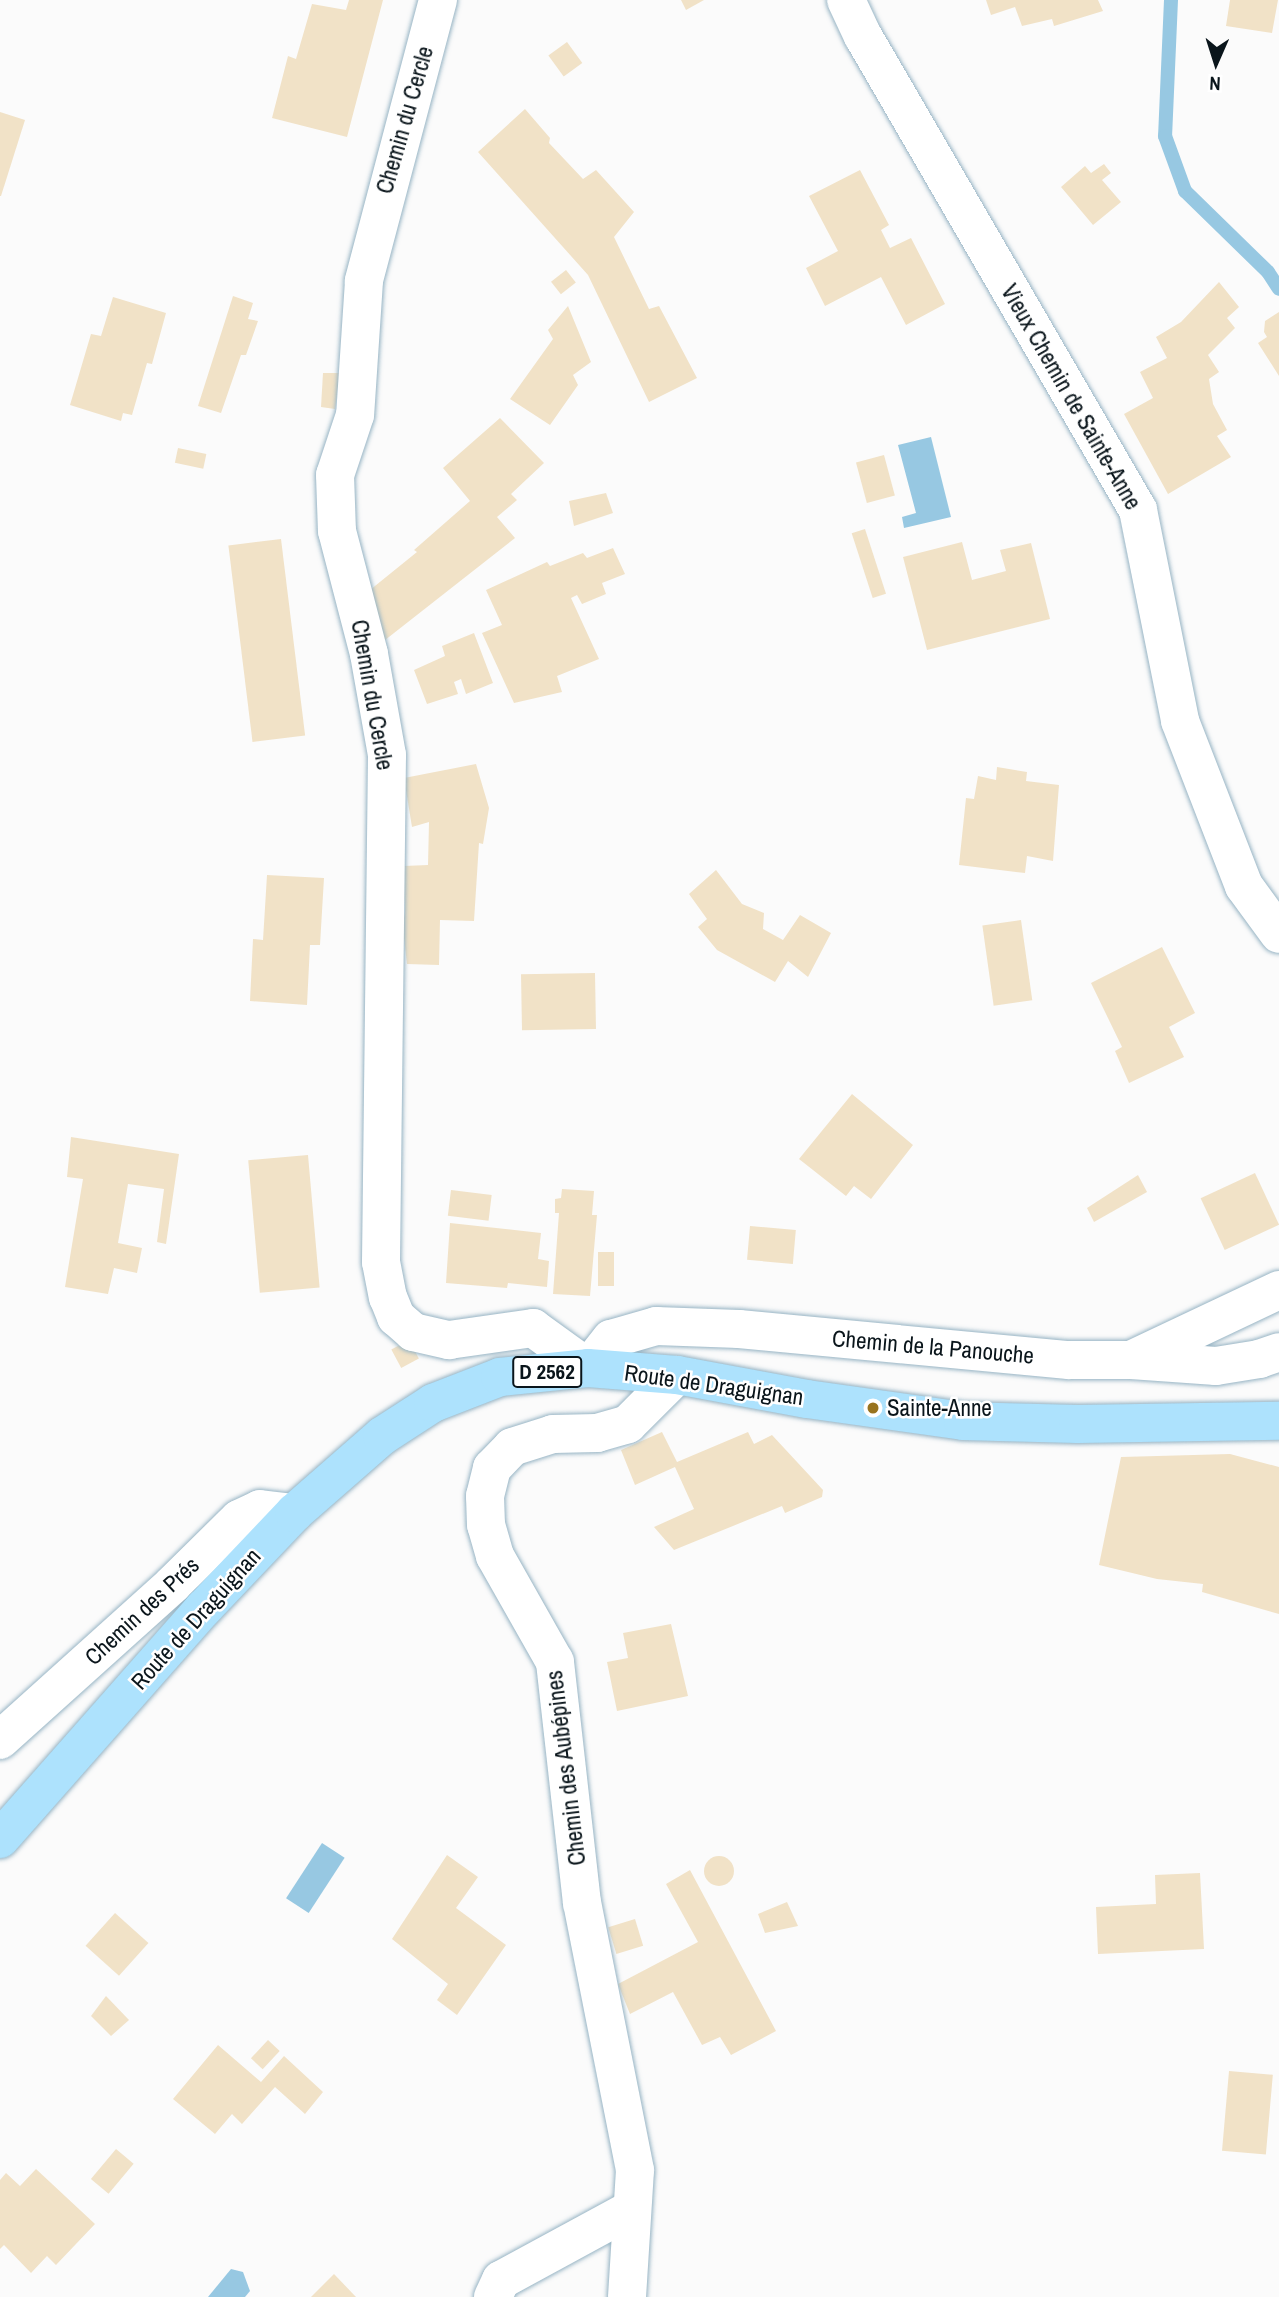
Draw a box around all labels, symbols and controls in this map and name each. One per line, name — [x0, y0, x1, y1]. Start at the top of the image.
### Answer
north arrow — [1181, 28, 1251, 98]
street label: Chemin du Cercle — [371, 43, 439, 197]
text: N — [1209, 71, 1221, 97]
street label: Vieux Chemin de Sainte-Anne — [995, 279, 1147, 515]
street label: Chemin du Cercle — [345, 618, 399, 772]
street label: Chemin de la Panouche — [831, 1324, 1035, 1370]
road number: D 2562 — [512, 1354, 582, 1390]
street label: Route de Draguignan — [623, 1359, 805, 1411]
place label: Sainte-Anne — [887, 1394, 992, 1422]
marker: Sainte-Anne — [865, 1400, 881, 1416]
street label: Route de Draguignan — [125, 1543, 267, 1695]
street label: Chemin des Prés — [79, 1551, 205, 1671]
street label: Chemin des Aubépines — [540, 1668, 592, 1868]

